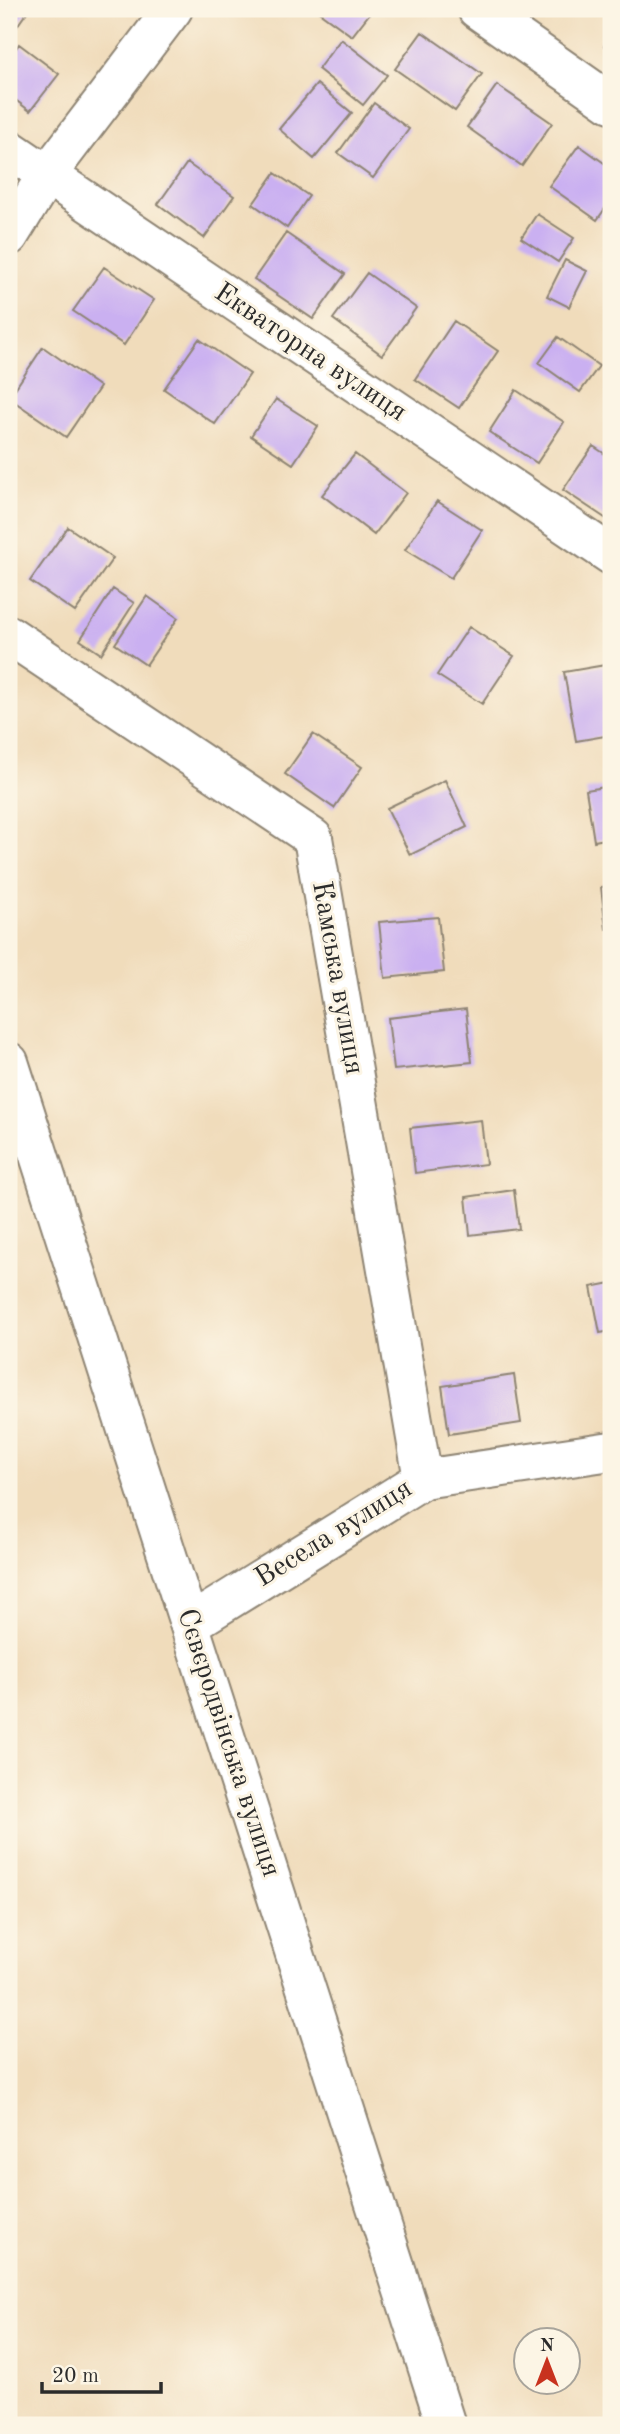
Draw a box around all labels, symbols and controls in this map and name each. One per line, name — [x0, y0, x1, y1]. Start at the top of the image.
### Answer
street label: Екваторна вулиця — [209, 278, 411, 428]
street label: Камська вулиця — [306, 879, 368, 1077]
street label: Весела вулиця — [251, 1475, 417, 1593]
street label: Сєвєродвінська вулиця — [171, 1605, 285, 1881]
north arrow — [512, 2326, 582, 2396]
text: N — [540, 2337, 555, 2356]
scale bar — [42, 2350, 161, 2394]
text: 20 m — [52, 2366, 99, 2387]

